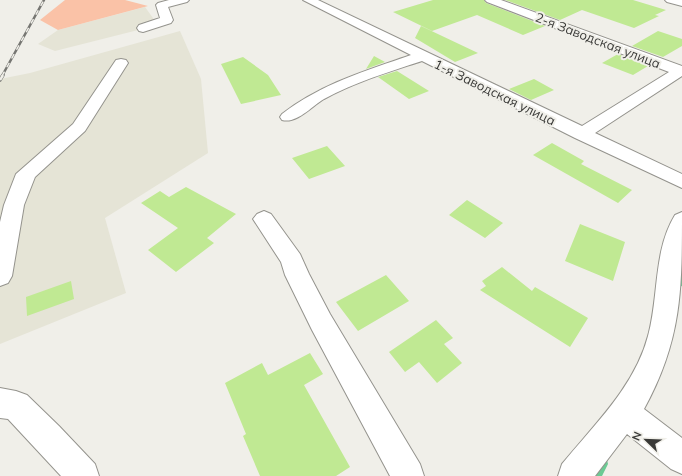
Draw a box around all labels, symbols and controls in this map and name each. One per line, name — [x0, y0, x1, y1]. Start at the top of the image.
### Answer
street label: 2-я Заводская улица — [533, 9, 663, 71]
street label: 1-я Заводская улица — [432, 56, 558, 128]
north arrow — [626, 420, 666, 460]
text: N — [629, 430, 645, 443]

